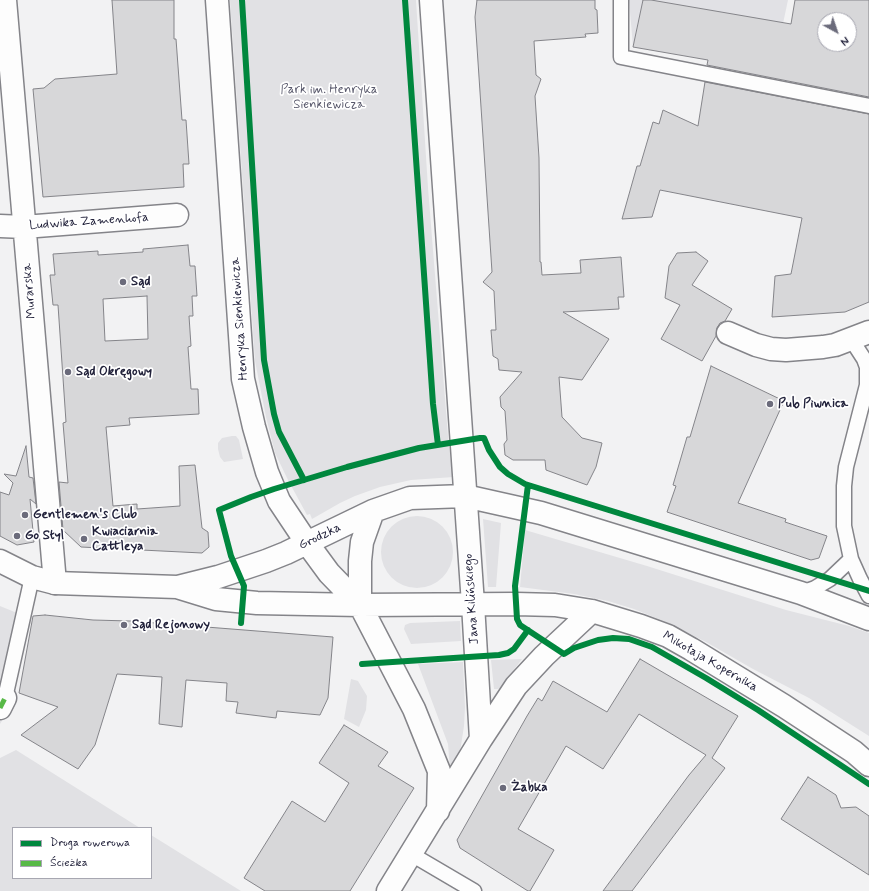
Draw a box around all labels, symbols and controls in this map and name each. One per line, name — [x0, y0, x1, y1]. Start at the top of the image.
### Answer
north arrow — [817, 12, 857, 52]
text: N — [837, 33, 851, 48]
park label: Park im. Henryka Sienkiewicza — [280, 82, 378, 113]
street label: Ludwika Zamenhofa — [29, 210, 149, 234]
street label: Henryka Sienkiewicza — [228, 257, 252, 381]
street label: Murarska — [20, 262, 40, 320]
place label: Sąd — [131, 274, 151, 290]
marker: Sąd — [118, 277, 128, 287]
place label: Sąd Okręgowy — [76, 364, 152, 380]
marker: Sąd Okręgowy — [63, 367, 73, 377]
place label: Pub Piwnica — [778, 396, 848, 412]
marker: Pub Piwnica — [765, 399, 775, 409]
place label: Gentlemen's Club — [33, 507, 137, 523]
marker: Gentlemen's Club — [20, 510, 30, 520]
street label: Grodzka — [296, 520, 344, 554]
place label: Kwiaciarnia Cattleya — [92, 524, 158, 555]
place label: Go Styl — [25, 528, 64, 544]
marker: Go Styl — [12, 531, 22, 541]
marker: Kwiaciarnia Cattleya — [79, 534, 89, 544]
street label: Jana Kilińskiego — [461, 553, 483, 645]
place label: Sąd Rejonowy — [132, 617, 210, 633]
marker: Sąd Rejonowy — [119, 620, 129, 630]
street label: Mikołaja Kopernika — [660, 628, 760, 696]
place label: Żabka — [511, 780, 548, 796]
marker: Żabka — [498, 783, 508, 793]
legend — [12, 827, 152, 879]
text: Droga rowerowa — [50, 835, 130, 851]
text: Ścieżka — [50, 855, 88, 871]

